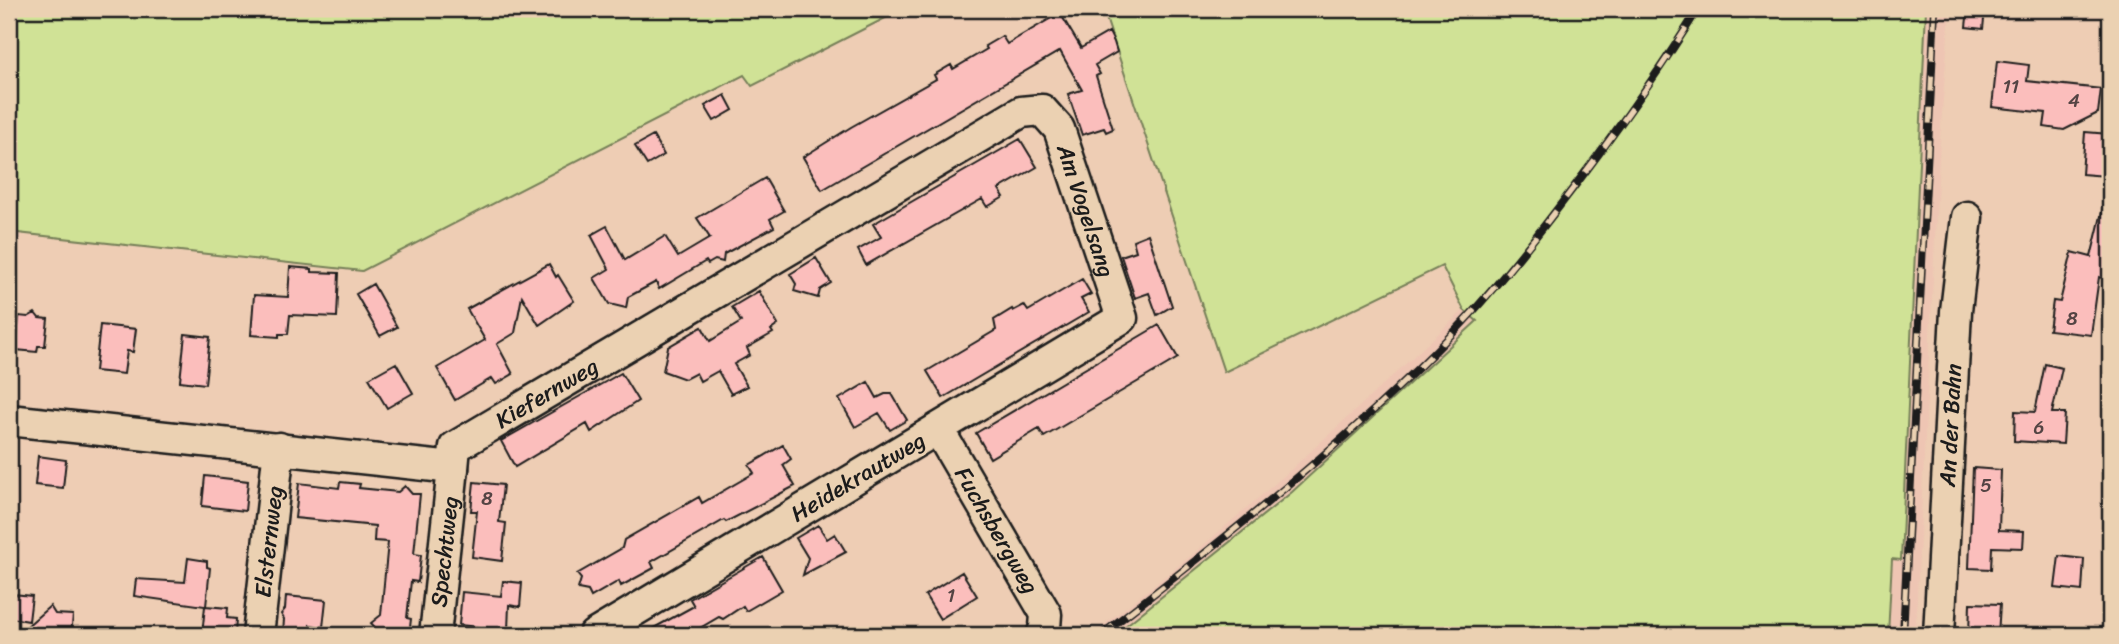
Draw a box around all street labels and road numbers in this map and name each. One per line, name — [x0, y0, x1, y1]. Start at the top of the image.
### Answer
street label: Am Vogelsang — [1045, 138, 1128, 283]
street label: Kiefernweg — [487, 346, 607, 440]
street label: An der Bahn — [1926, 363, 1974, 489]
street label: Heidekrautweg — [782, 420, 934, 534]
street label: Fuchsbergweg — [943, 458, 1051, 602]
street label: Elsternweg — [242, 483, 295, 600]
street label: Spechtweg — [418, 494, 470, 609]

